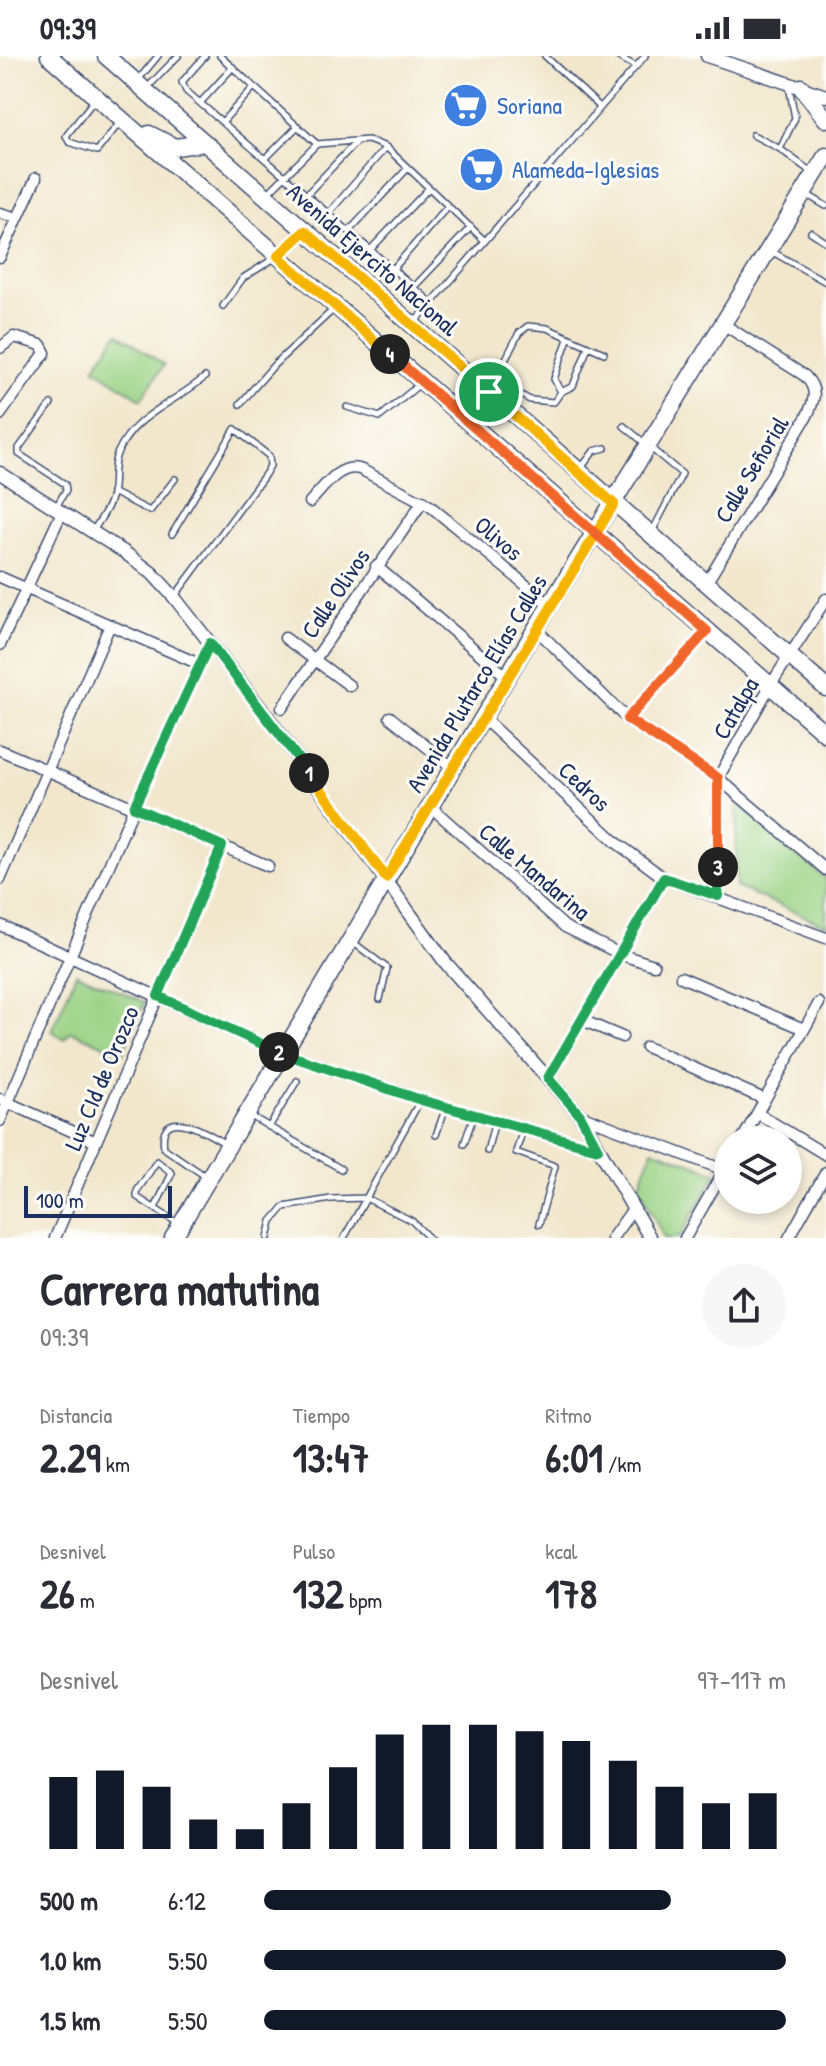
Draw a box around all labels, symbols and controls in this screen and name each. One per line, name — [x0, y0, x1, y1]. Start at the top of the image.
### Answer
text: 09:39 — [40, 8, 96, 48]
supermarket icon: Soriana — [442, 81, 490, 129]
place label: Soriana — [497, 89, 562, 121]
supermarket icon: Alameda-Iglesias — [457, 145, 505, 193]
place label: Alameda-Iglesias — [512, 153, 659, 185]
street label: Avenida Ejercito Nacional — [280, 176, 466, 343]
pin: 4 — [370, 334, 410, 374]
text: 4 — [386, 339, 394, 369]
pin — [455, 358, 523, 426]
icon: arrive — [467, 370, 511, 414]
street label: Calle Señorial — [707, 409, 796, 528]
street label: Olivos — [468, 509, 530, 567]
street label: Calle Olivos — [293, 542, 377, 644]
street label: Avenida Plutarco Elías Calles — [398, 568, 554, 798]
street label: Catalpa — [705, 671, 765, 745]
pin: 1 — [289, 753, 329, 793]
street label: Cedros — [552, 754, 618, 818]
text: 1 — [305, 758, 313, 788]
street label: Calle Mandarina — [473, 815, 597, 927]
pin: 3 — [698, 847, 738, 887]
text: 3 — [713, 852, 723, 882]
street label: Luz CId de Orozco — [56, 1001, 146, 1155]
pin: 2 — [259, 1032, 299, 1072]
text: 2 — [274, 1037, 284, 1067]
map controls — [714, 1126, 802, 1214]
button: layers — [714, 1126, 802, 1214]
scale bar — [24, 1182, 172, 1218]
text: 100 m — [36, 1185, 84, 1215]
text: Carrera matutina — [40, 1259, 319, 1319]
button: share — [702, 1264, 786, 1348]
text: 09:39 — [40, 1319, 88, 1354]
text: Distancia — [40, 1400, 112, 1430]
text: Tiempo — [293, 1400, 350, 1430]
text: Ritmo — [545, 1400, 592, 1430]
text: 2.29 — [40, 1430, 101, 1484]
text: 13:47 — [293, 1430, 369, 1484]
text: 6:01 — [545, 1430, 603, 1484]
text: km — [101, 1449, 130, 1479]
text: /km — [603, 1449, 641, 1479]
text: Desnivel — [40, 1536, 106, 1566]
text: Pulso — [293, 1536, 335, 1566]
text: kcal — [545, 1536, 577, 1566]
text: 26 — [40, 1566, 75, 1620]
text: 132 — [293, 1566, 344, 1620]
text: 178 — [545, 1566, 597, 1620]
text: m — [75, 1585, 95, 1615]
text: bpm — [344, 1585, 382, 1615]
text: Desnivel — [40, 1662, 118, 1697]
text: 97–117 m — [697, 1662, 786, 1697]
text: 500 m — [40, 1883, 98, 1918]
text: 6:12 — [168, 1883, 206, 1918]
text: 1.0 km — [40, 1943, 101, 1978]
text: 5:50 — [168, 1943, 208, 1978]
text: 1.5 km — [40, 2003, 100, 2038]
text: 5:50 — [168, 2003, 208, 2038]

